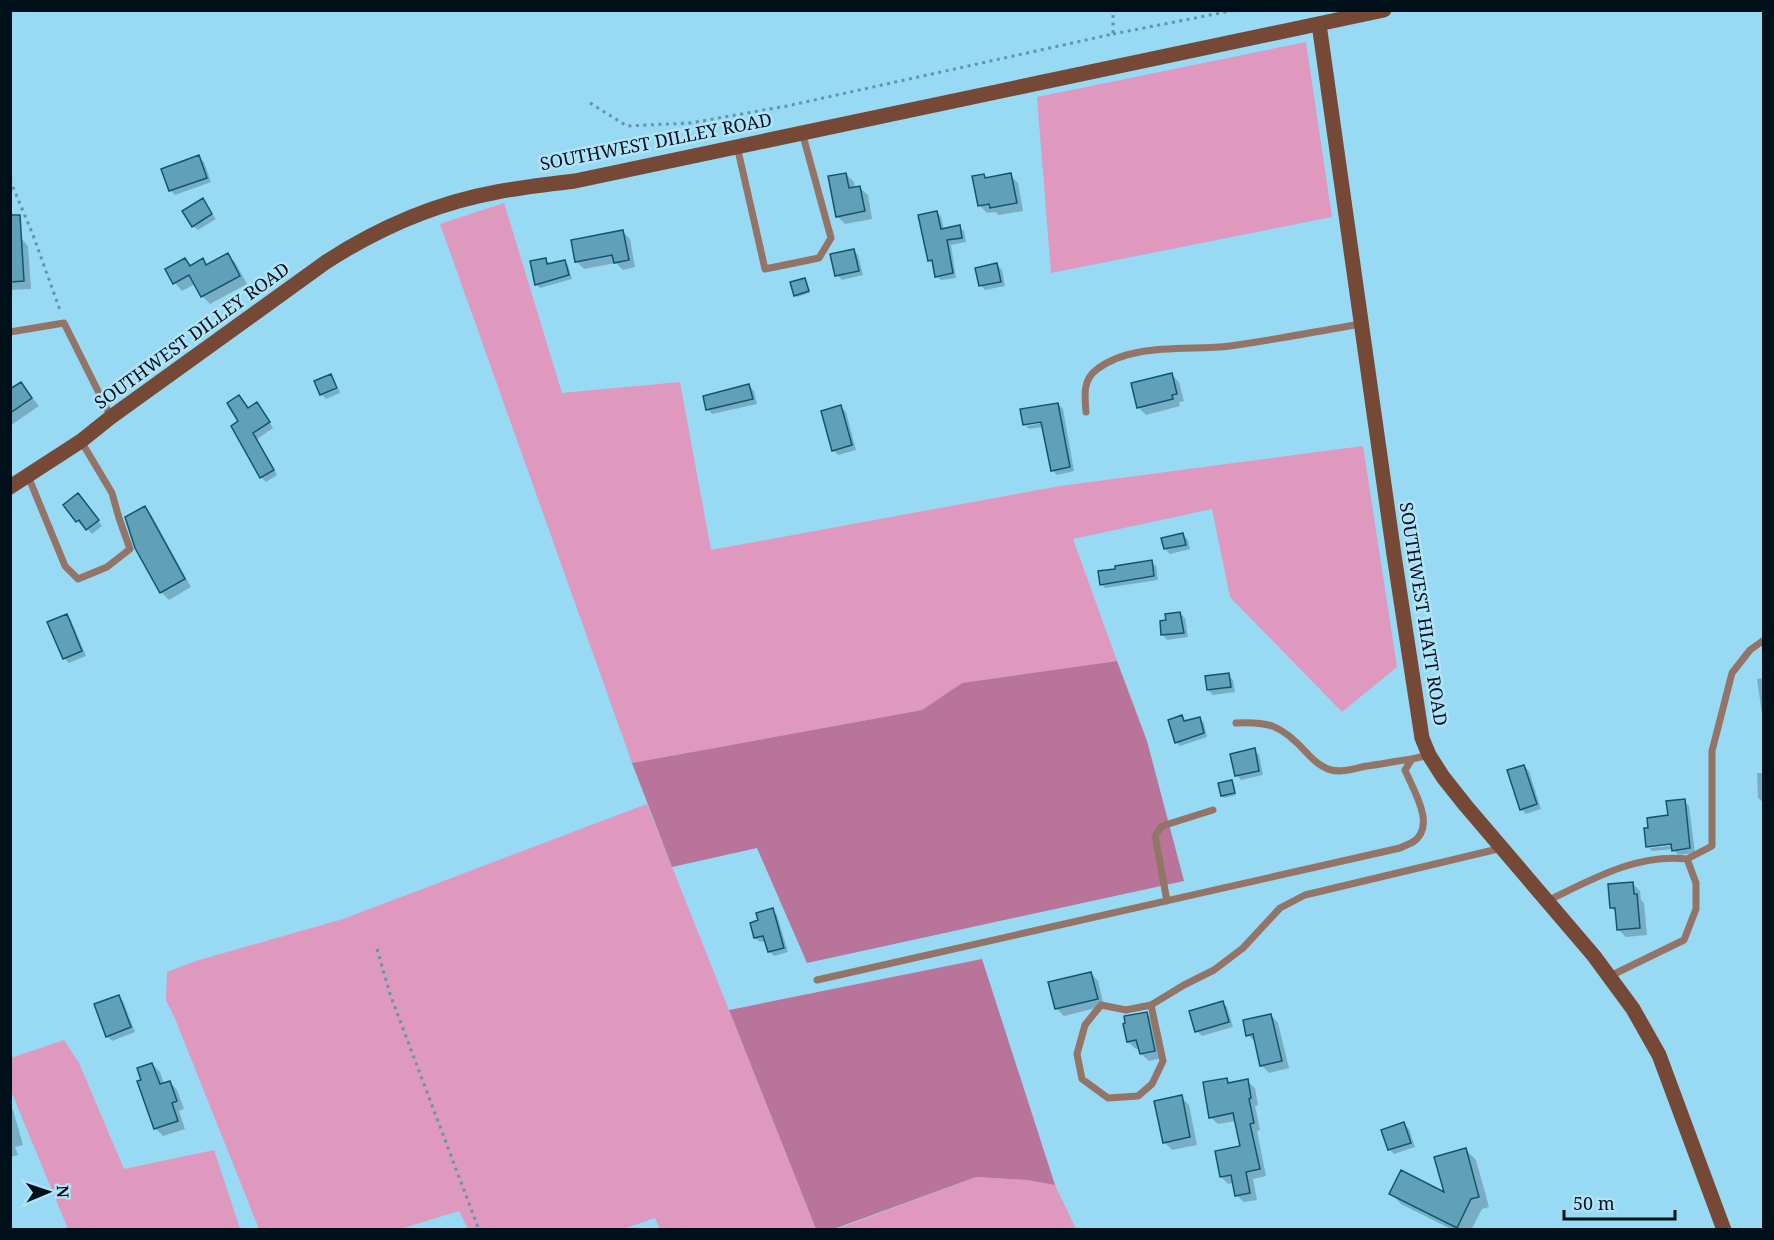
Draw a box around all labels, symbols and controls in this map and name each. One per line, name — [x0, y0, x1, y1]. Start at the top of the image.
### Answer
street label: SOUTHWEST DILLEY ROAD — [538, 107, 774, 175]
street label: SOUTHWEST DILLEY ROAD — [89, 256, 294, 414]
street label: SOUTHWEST HIATT ROAD — [1394, 500, 1454, 727]
north arrow — [18, 1162, 78, 1222]
scale bar — [1564, 1183, 1675, 1221]
text: N — [52, 1185, 74, 1199]
text: 50 m — [1573, 1191, 1615, 1215]

